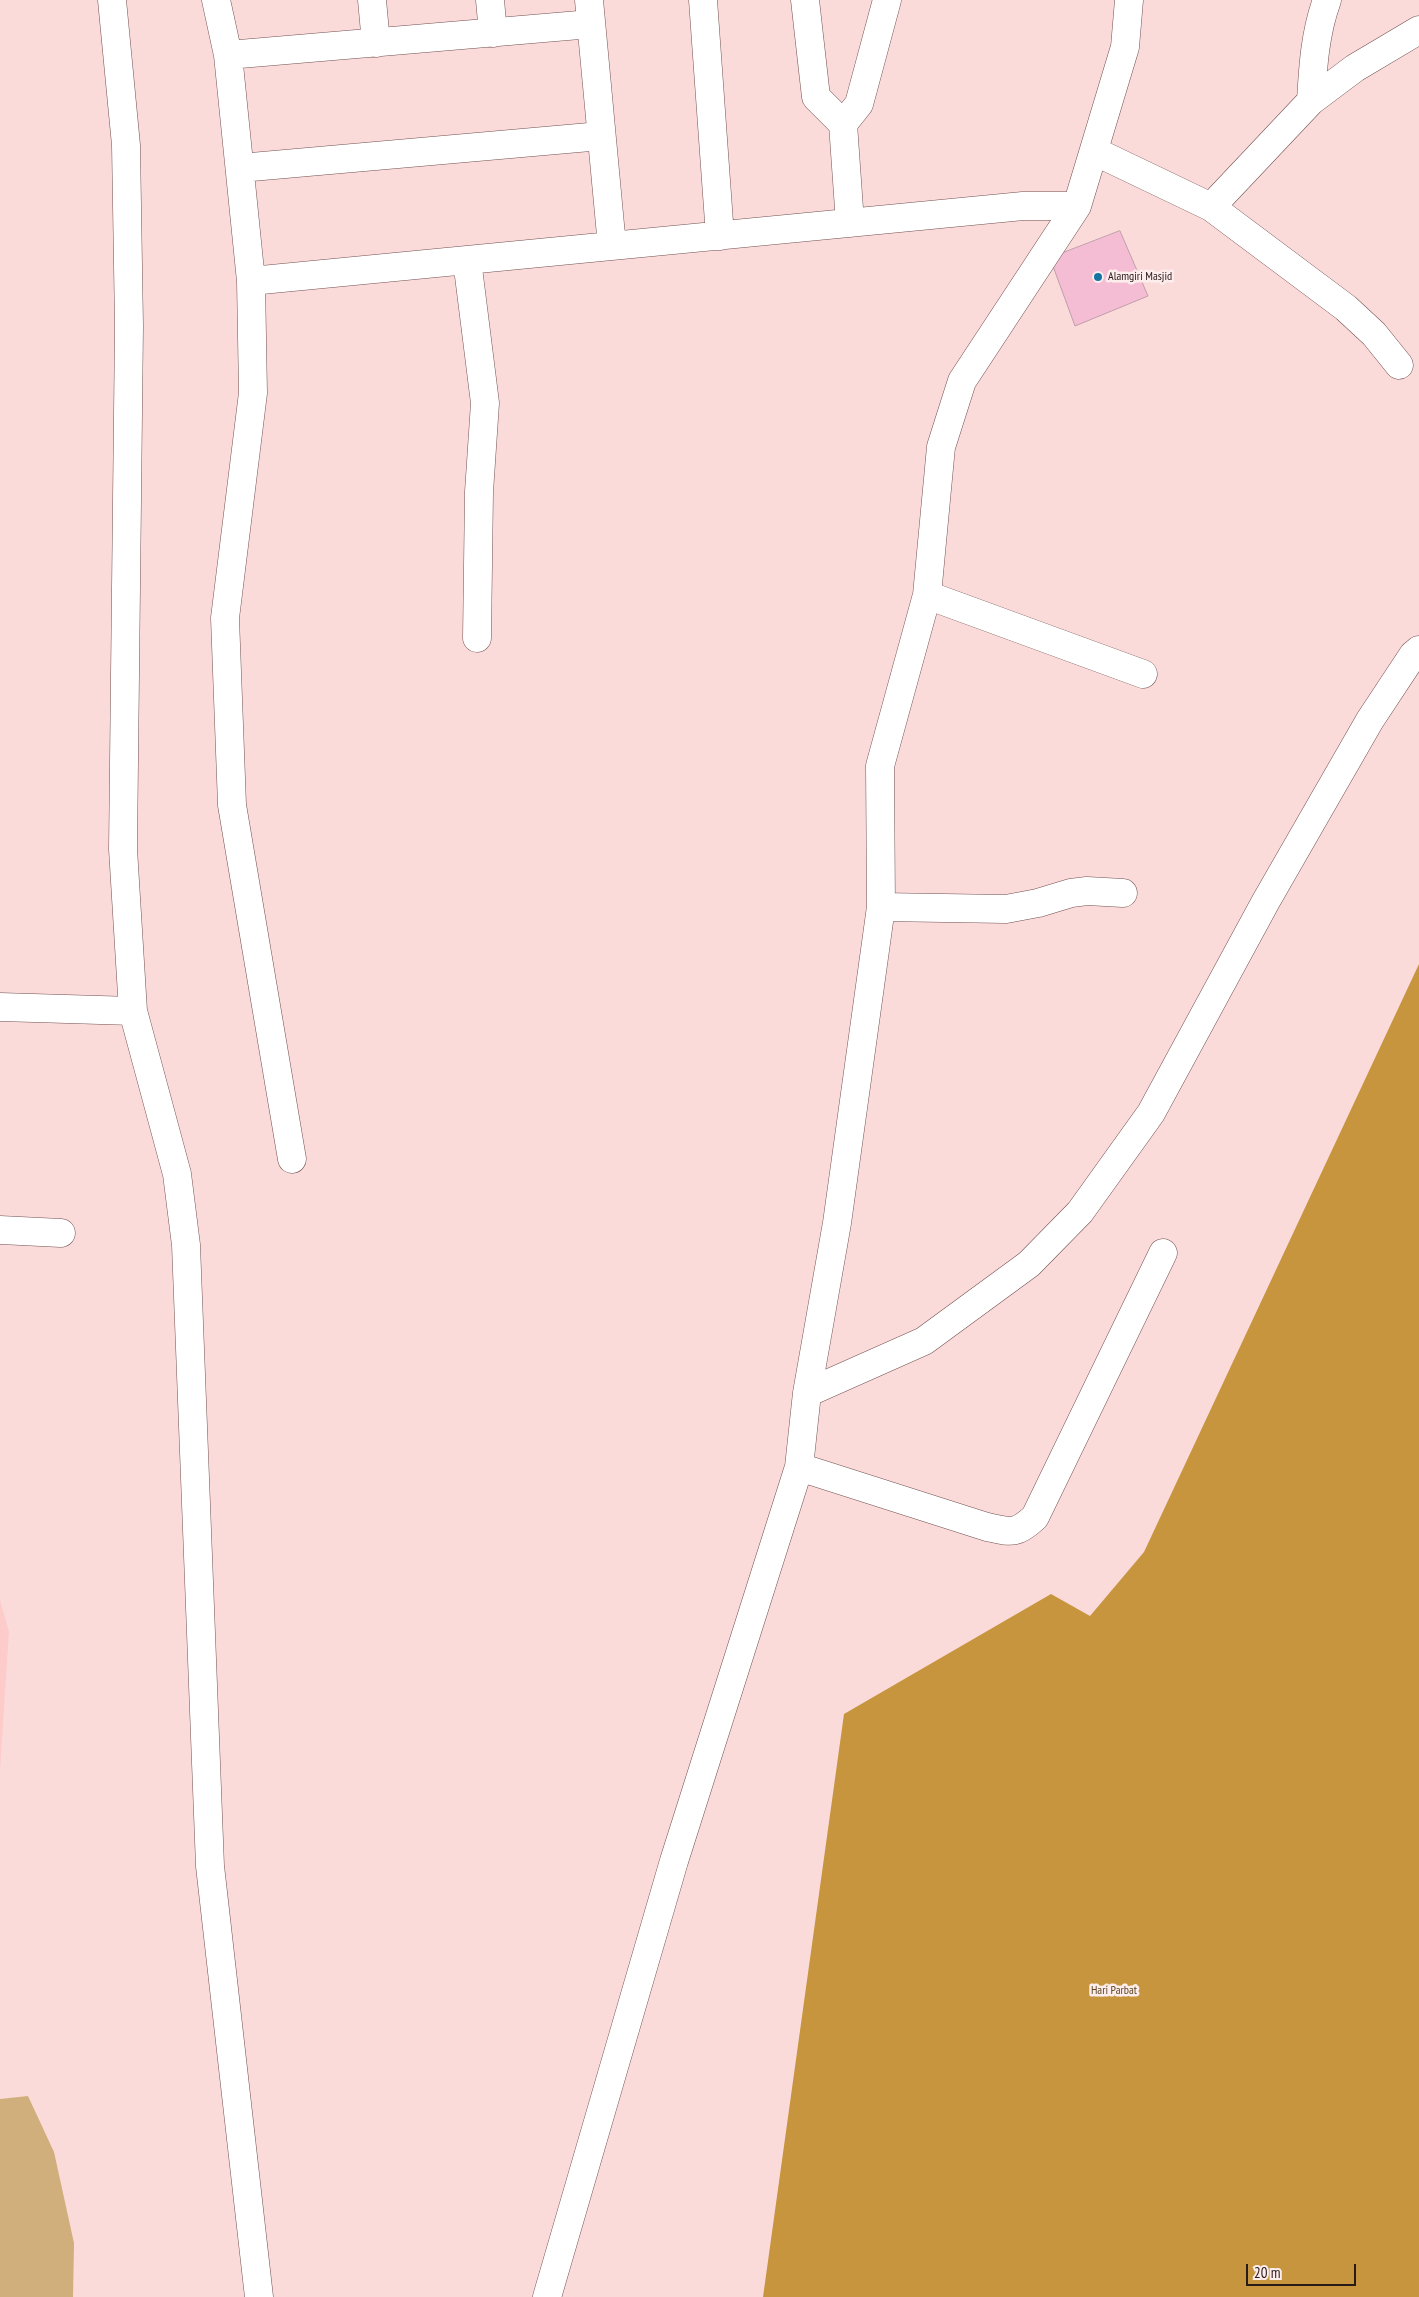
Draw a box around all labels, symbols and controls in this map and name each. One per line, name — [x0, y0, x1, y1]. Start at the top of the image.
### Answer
place label: Alamgiri Masjid — [1108, 270, 1172, 284]
marker: Alamgiri Masjid — [1092, 271, 1104, 283]
park label: Hari Parbat — [1091, 1984, 1137, 1998]
scale bar — [1249, 2254, 1359, 2286]
text: 20 m — [1254, 2263, 1280, 2282]

